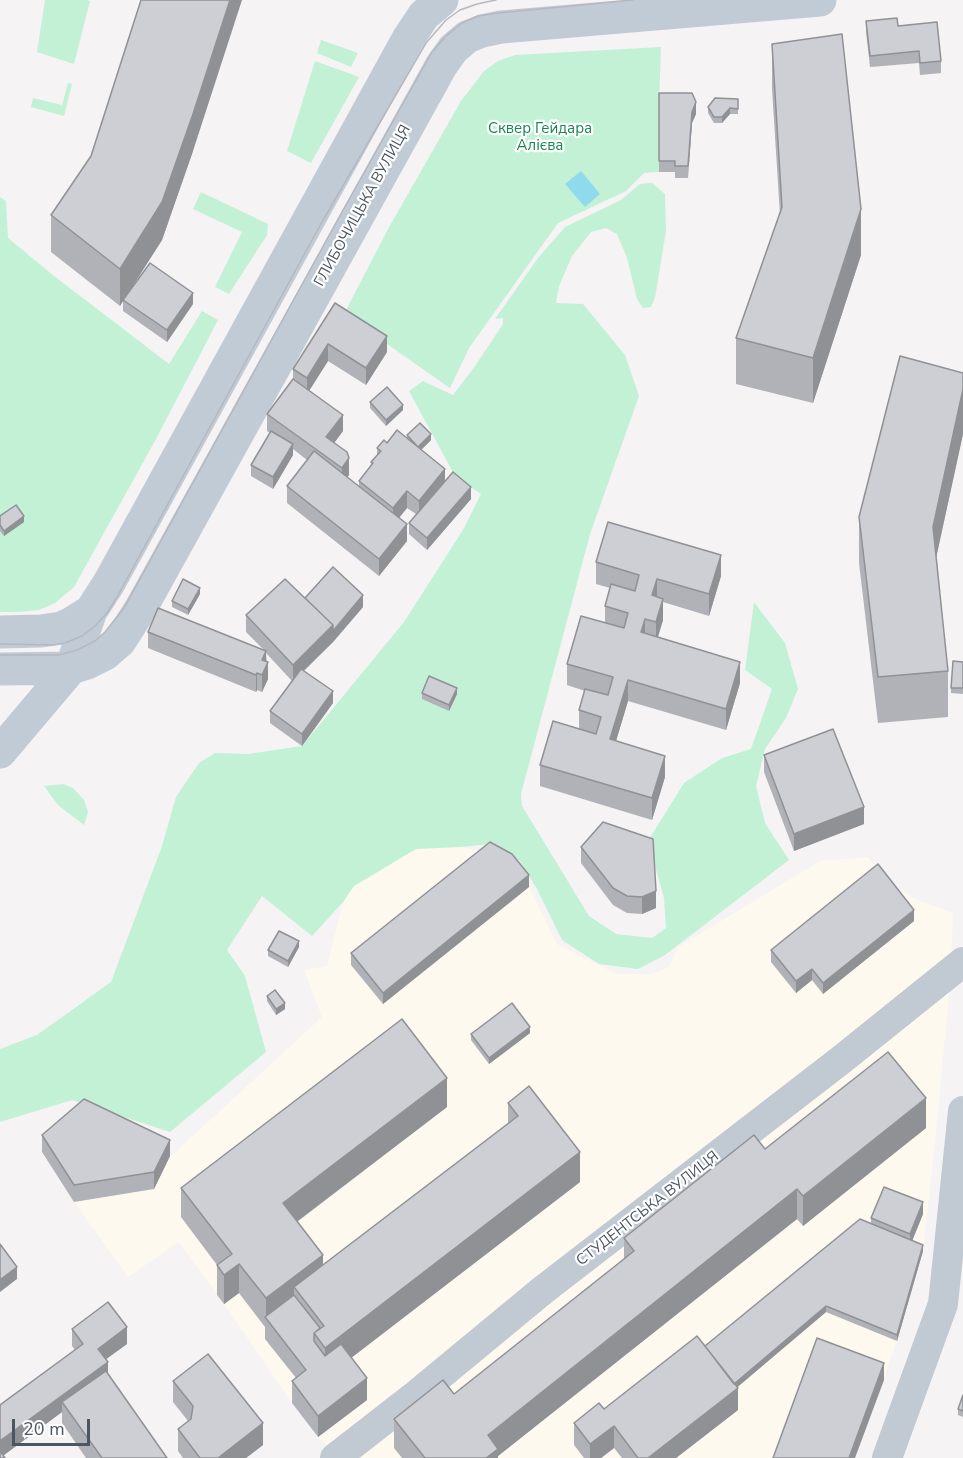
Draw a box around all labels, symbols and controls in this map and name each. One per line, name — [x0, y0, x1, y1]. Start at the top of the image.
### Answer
park label: Сквер Гейдара Алієва — [488, 120, 592, 155]
street label: ГЛИБОЧИЦЬКА ВУЛИЦЯ — [311, 122, 415, 290]
street label: СТУДЕНТСЬКА ВУЛИЦЯ — [573, 1148, 723, 1270]
scale bar — [15, 1407, 93, 1445]
text: 20 m — [23, 1417, 65, 1441]

